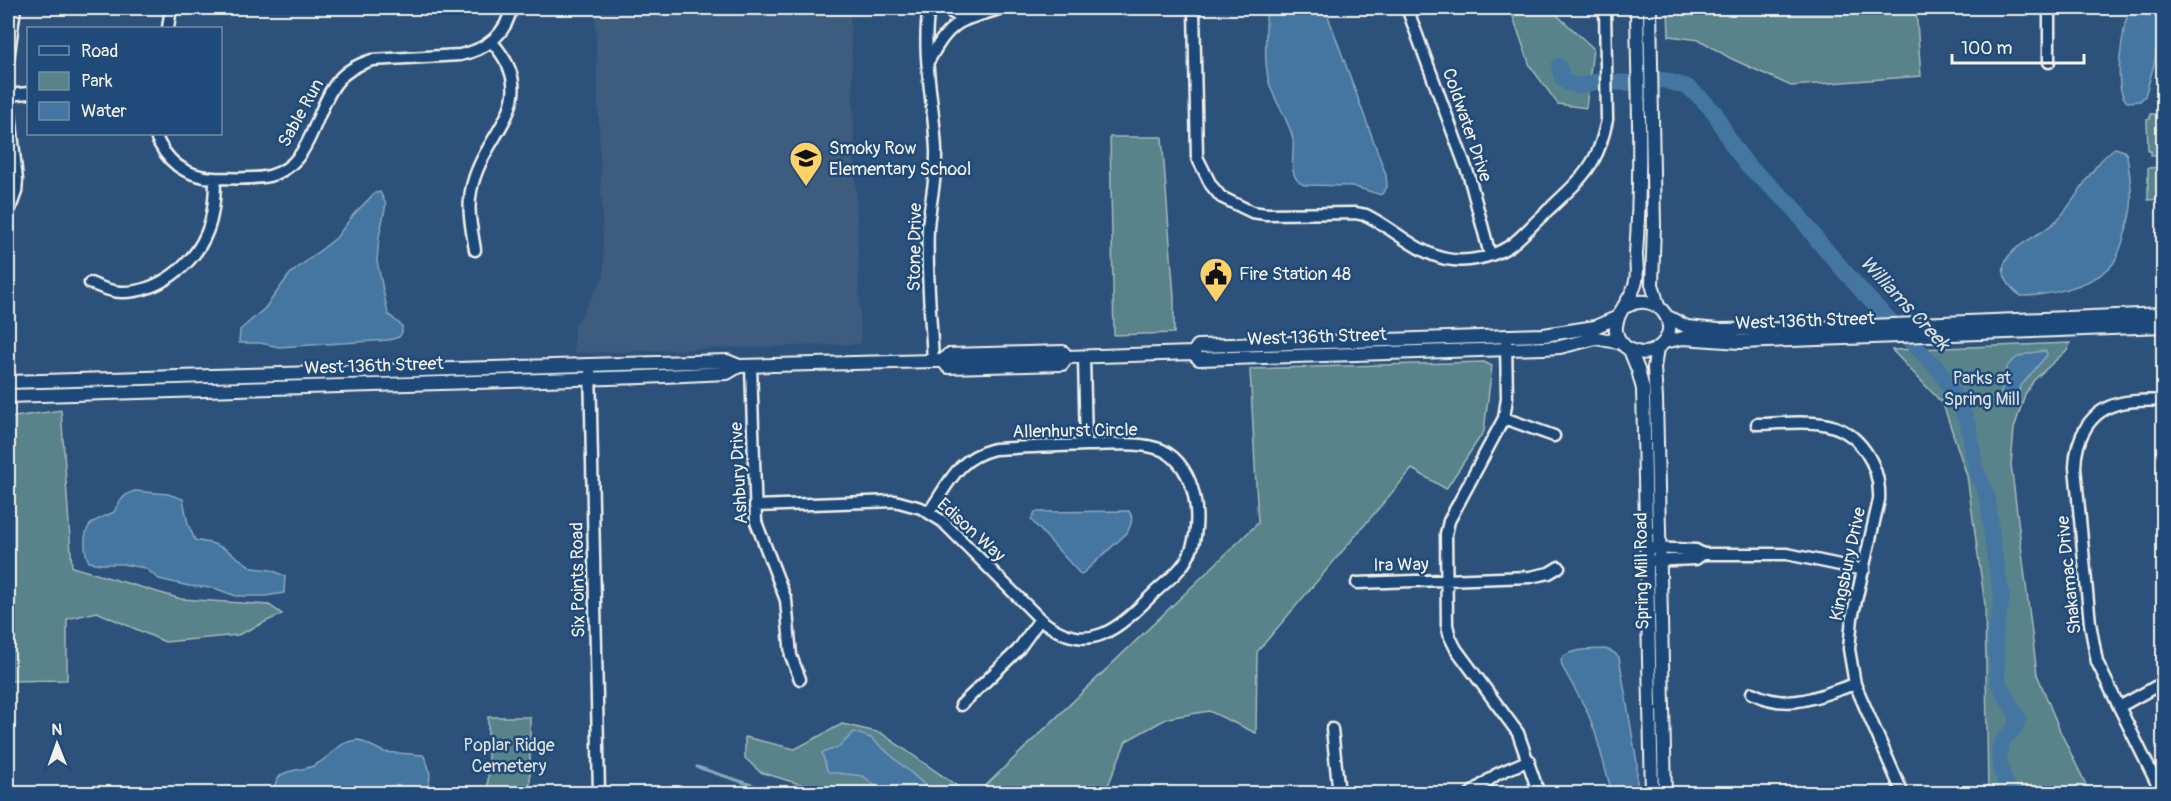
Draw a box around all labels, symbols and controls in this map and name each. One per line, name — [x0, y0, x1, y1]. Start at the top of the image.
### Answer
legend — [27, 27, 222, 135]
scale bar — [1952, 27, 2084, 65]
text: 100 m — [1961, 37, 2013, 60]
text: Road — [81, 40, 118, 63]
street label: Coldwater Drive — [1437, 65, 1497, 185]
text: Park — [81, 70, 113, 93]
street label: Sable Run — [273, 75, 329, 151]
text: Water — [81, 100, 127, 123]
place label: Smoky Row Elementary School — [829, 137, 971, 181]
school or university icon: Smoky Row Elementary School — [788, 140, 824, 187]
street label: Stone Drive — [903, 202, 927, 292]
water label: Williams Creek — [1855, 250, 1957, 357]
public building icon: Fire Station 48 — [1198, 256, 1234, 303]
place label: Fire Station 48 — [1239, 263, 1351, 286]
street label: West 136th Street — [1735, 307, 1876, 335]
street label: West 136th Street — [1247, 323, 1388, 351]
street label: West 136th Street — [304, 352, 445, 380]
park label: Parks at Spring Mill — [1944, 367, 2020, 411]
street label: Allenhurst Circle — [1012, 418, 1138, 444]
street label: Ashbury Drive — [725, 421, 753, 525]
street label: Edison Way — [932, 493, 1010, 567]
street label: Kingsbury Drive — [1825, 505, 1871, 623]
street label: Spring Mill Road — [1629, 512, 1655, 630]
street label: Shakamac Drive — [2051, 514, 2087, 635]
street label: Six Points Road — [565, 522, 591, 638]
street label: Ira Way — [1373, 553, 1429, 577]
north arrow — [27, 714, 87, 774]
text: N — [51, 720, 63, 740]
park label: Poplar Ridge Cemetery — [463, 734, 555, 778]

